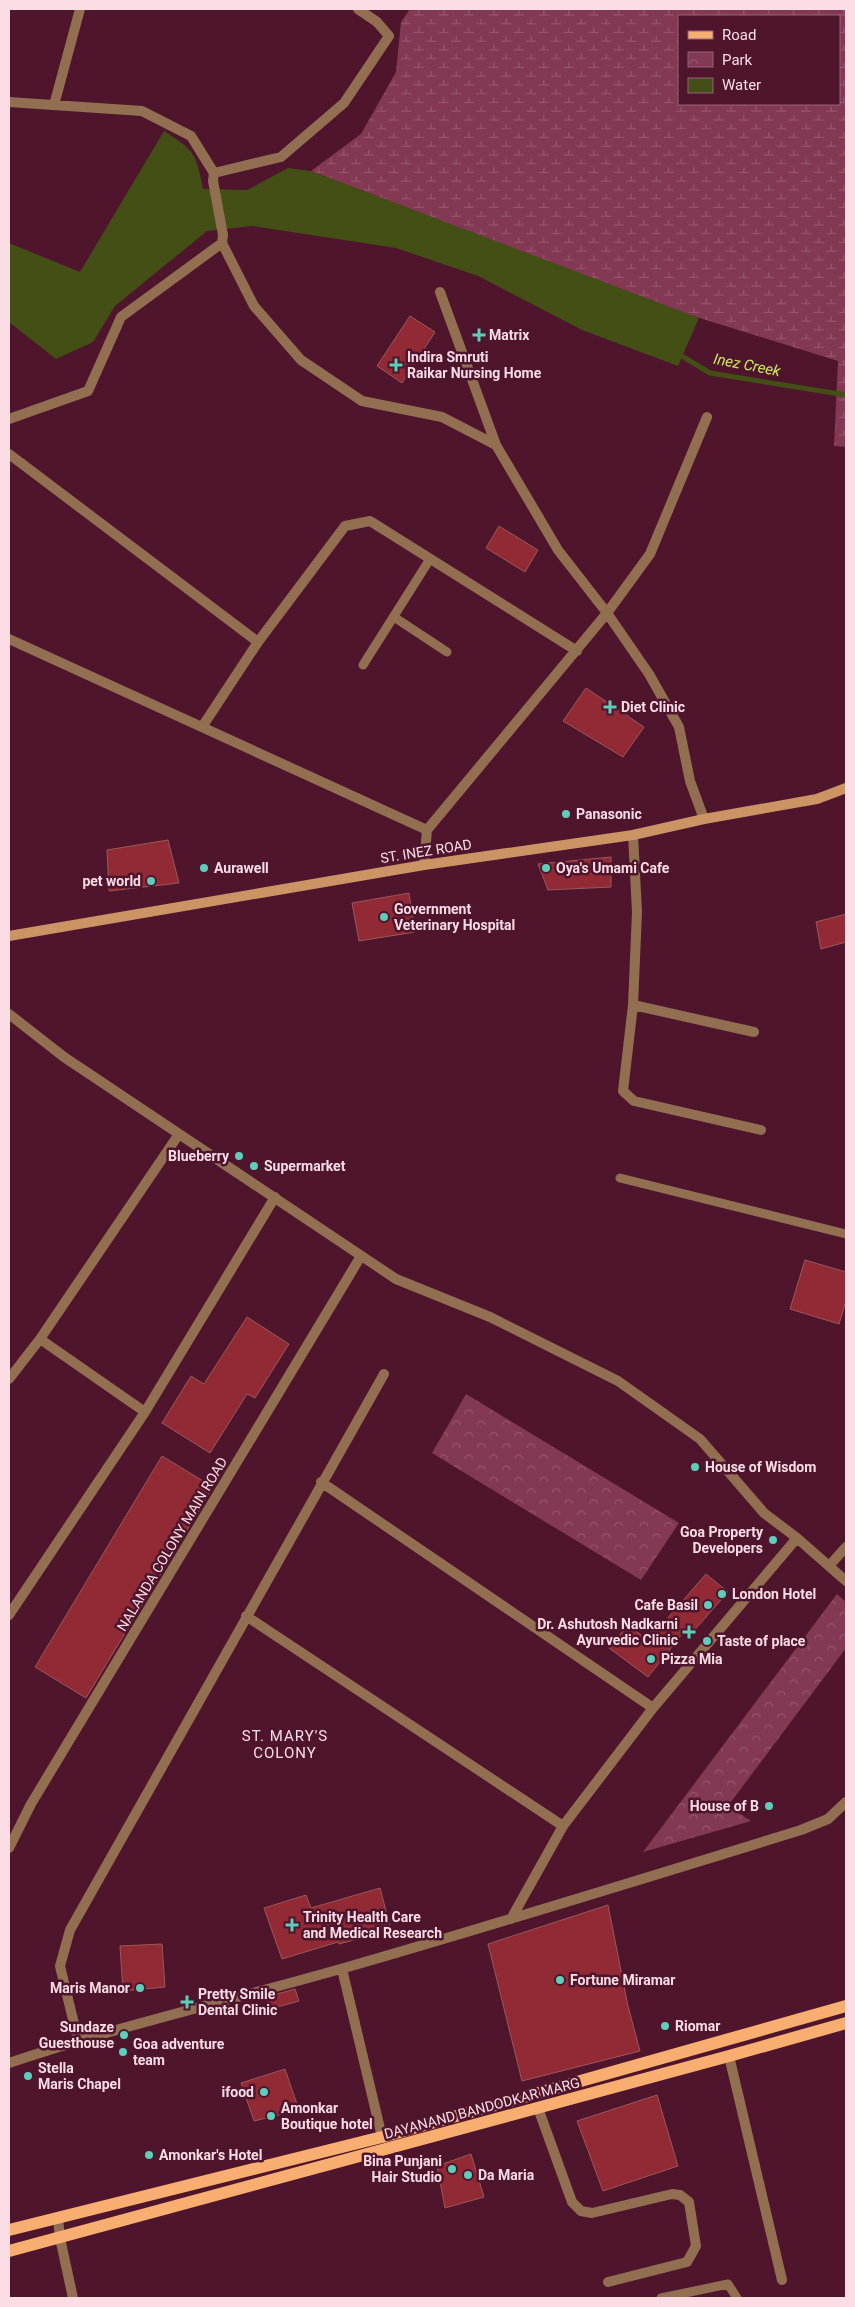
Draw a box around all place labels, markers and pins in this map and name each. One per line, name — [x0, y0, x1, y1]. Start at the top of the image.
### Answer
place label: Matrix — [489, 327, 530, 343]
marker: Matrix — [473, 329, 485, 341]
place label: Indira Smruti Raikar Nursing Home — [407, 349, 542, 381]
marker: Indira Smruti Raikar Nursing Home — [389, 358, 403, 372]
place label: Diet Clinic — [621, 699, 685, 715]
marker: Diet Clinic — [603, 700, 617, 714]
place label: Panasonic — [576, 806, 642, 822]
marker: Panasonic — [560, 808, 572, 820]
place label: Aurawell — [214, 860, 269, 876]
place label: Oya's Umami Cafe — [556, 860, 670, 876]
marker: Aurawell — [198, 862, 210, 874]
marker: Oya's Umami Cafe — [540, 862, 552, 874]
place label: pet world — [82, 873, 141, 889]
marker: pet world — [145, 875, 157, 887]
place label: Government Veterinary Hospital — [394, 901, 515, 933]
marker: Government Veterinary Hospital — [378, 911, 390, 923]
place label: Blueberry — [168, 1148, 230, 1164]
marker: Blueberry — [233, 1150, 245, 1162]
place label: Supermarket — [264, 1158, 346, 1174]
marker: Supermarket — [248, 1160, 260, 1172]
place label: House of Wisdom — [705, 1459, 816, 1475]
marker: House of Wisdom — [689, 1461, 701, 1473]
place label: Goa Property Developers — [680, 1524, 764, 1556]
marker: Goa Property Developers — [767, 1534, 779, 1546]
place label: London Hotel — [732, 1586, 816, 1602]
marker: London Hotel — [716, 1588, 728, 1600]
place label: Cafe Basil — [634, 1597, 698, 1613]
marker: Cafe Basil — [702, 1599, 714, 1611]
place label: Dr. Ashutosh Nadkarni Ayurvedic Clinic — [537, 1616, 678, 1648]
marker: Dr. Ashutosh Nadkarni Ayurvedic Clinic — [682, 1625, 696, 1639]
place label: Taste of place — [717, 1633, 806, 1649]
marker: Taste of place — [701, 1635, 713, 1647]
place label: Pizza Mia — [661, 1651, 723, 1667]
marker: Pizza Mia — [645, 1653, 657, 1665]
place label: House of B — [690, 1798, 759, 1814]
marker: House of B — [763, 1800, 775, 1812]
place label: Trinity Health Care and Medical Research — [303, 1909, 442, 1941]
marker: Trinity Health Care and Medical Research — [285, 1918, 299, 1932]
place label: Fortune Miramar — [570, 1972, 675, 1988]
marker: Fortune Miramar — [554, 1974, 566, 1986]
place label: Maris Manor — [50, 1980, 130, 1996]
marker: Maris Manor — [134, 1982, 146, 1994]
place label: Pretty Smile Dental Clinic — [198, 1986, 277, 2018]
marker: Pretty Smile Dental Clinic — [180, 1995, 194, 2009]
place label: Riomar — [675, 2018, 720, 2034]
place label: Sundaze Guesthouse — [39, 2019, 114, 2051]
marker: Riomar — [659, 2020, 671, 2032]
marker: Sundaze Guesthouse — [118, 2029, 130, 2041]
place label: Goa adventure team — [133, 2036, 225, 2068]
marker: Goa adventure team — [117, 2046, 129, 2058]
place label: Stella Maris Chapel — [38, 2060, 121, 2092]
marker: Stella Maris Chapel — [22, 2070, 34, 2082]
place label: ifood — [222, 2084, 254, 2100]
marker: ifood — [258, 2086, 270, 2098]
place label: Amonkar Boutique hotel — [281, 2100, 373, 2132]
marker: Amonkar Boutique hotel — [265, 2110, 277, 2122]
place label: Amonkar's Hotel — [159, 2147, 262, 2163]
marker: Amonkar's Hotel — [143, 2149, 155, 2161]
place label: Bina Punjani Hair Studio — [363, 2153, 442, 2185]
marker: Bina Punjani Hair Studio — [446, 2163, 458, 2175]
place label: Da Maria — [478, 2167, 535, 2183]
marker: Da Maria — [462, 2169, 474, 2181]

